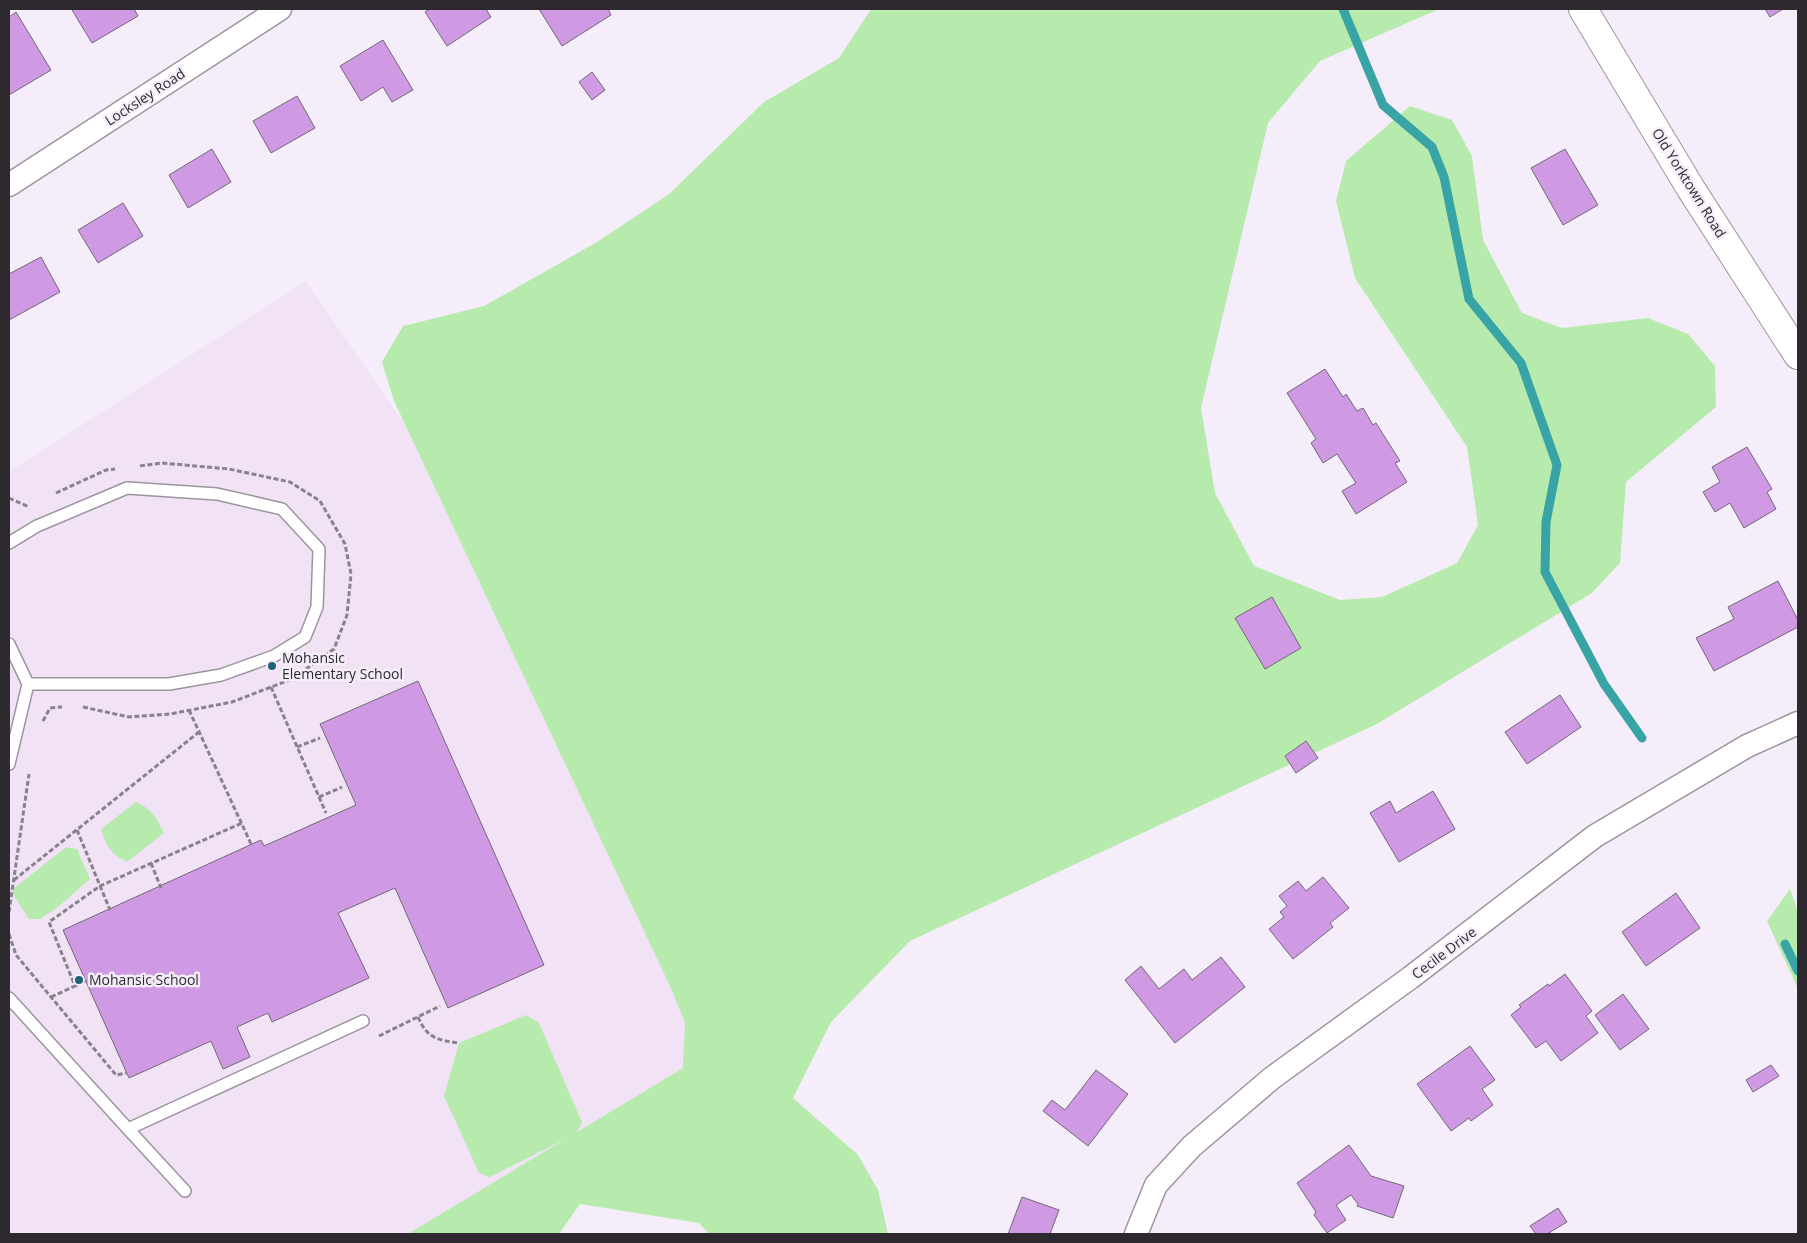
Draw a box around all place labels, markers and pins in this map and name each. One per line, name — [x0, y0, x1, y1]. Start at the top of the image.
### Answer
place label: Mohansic Elementary School — [282, 648, 403, 683]
marker: Mohansic Elementary School — [266, 660, 278, 672]
place label: Mohansic School — [89, 970, 199, 989]
marker: Mohansic School — [73, 974, 85, 986]

